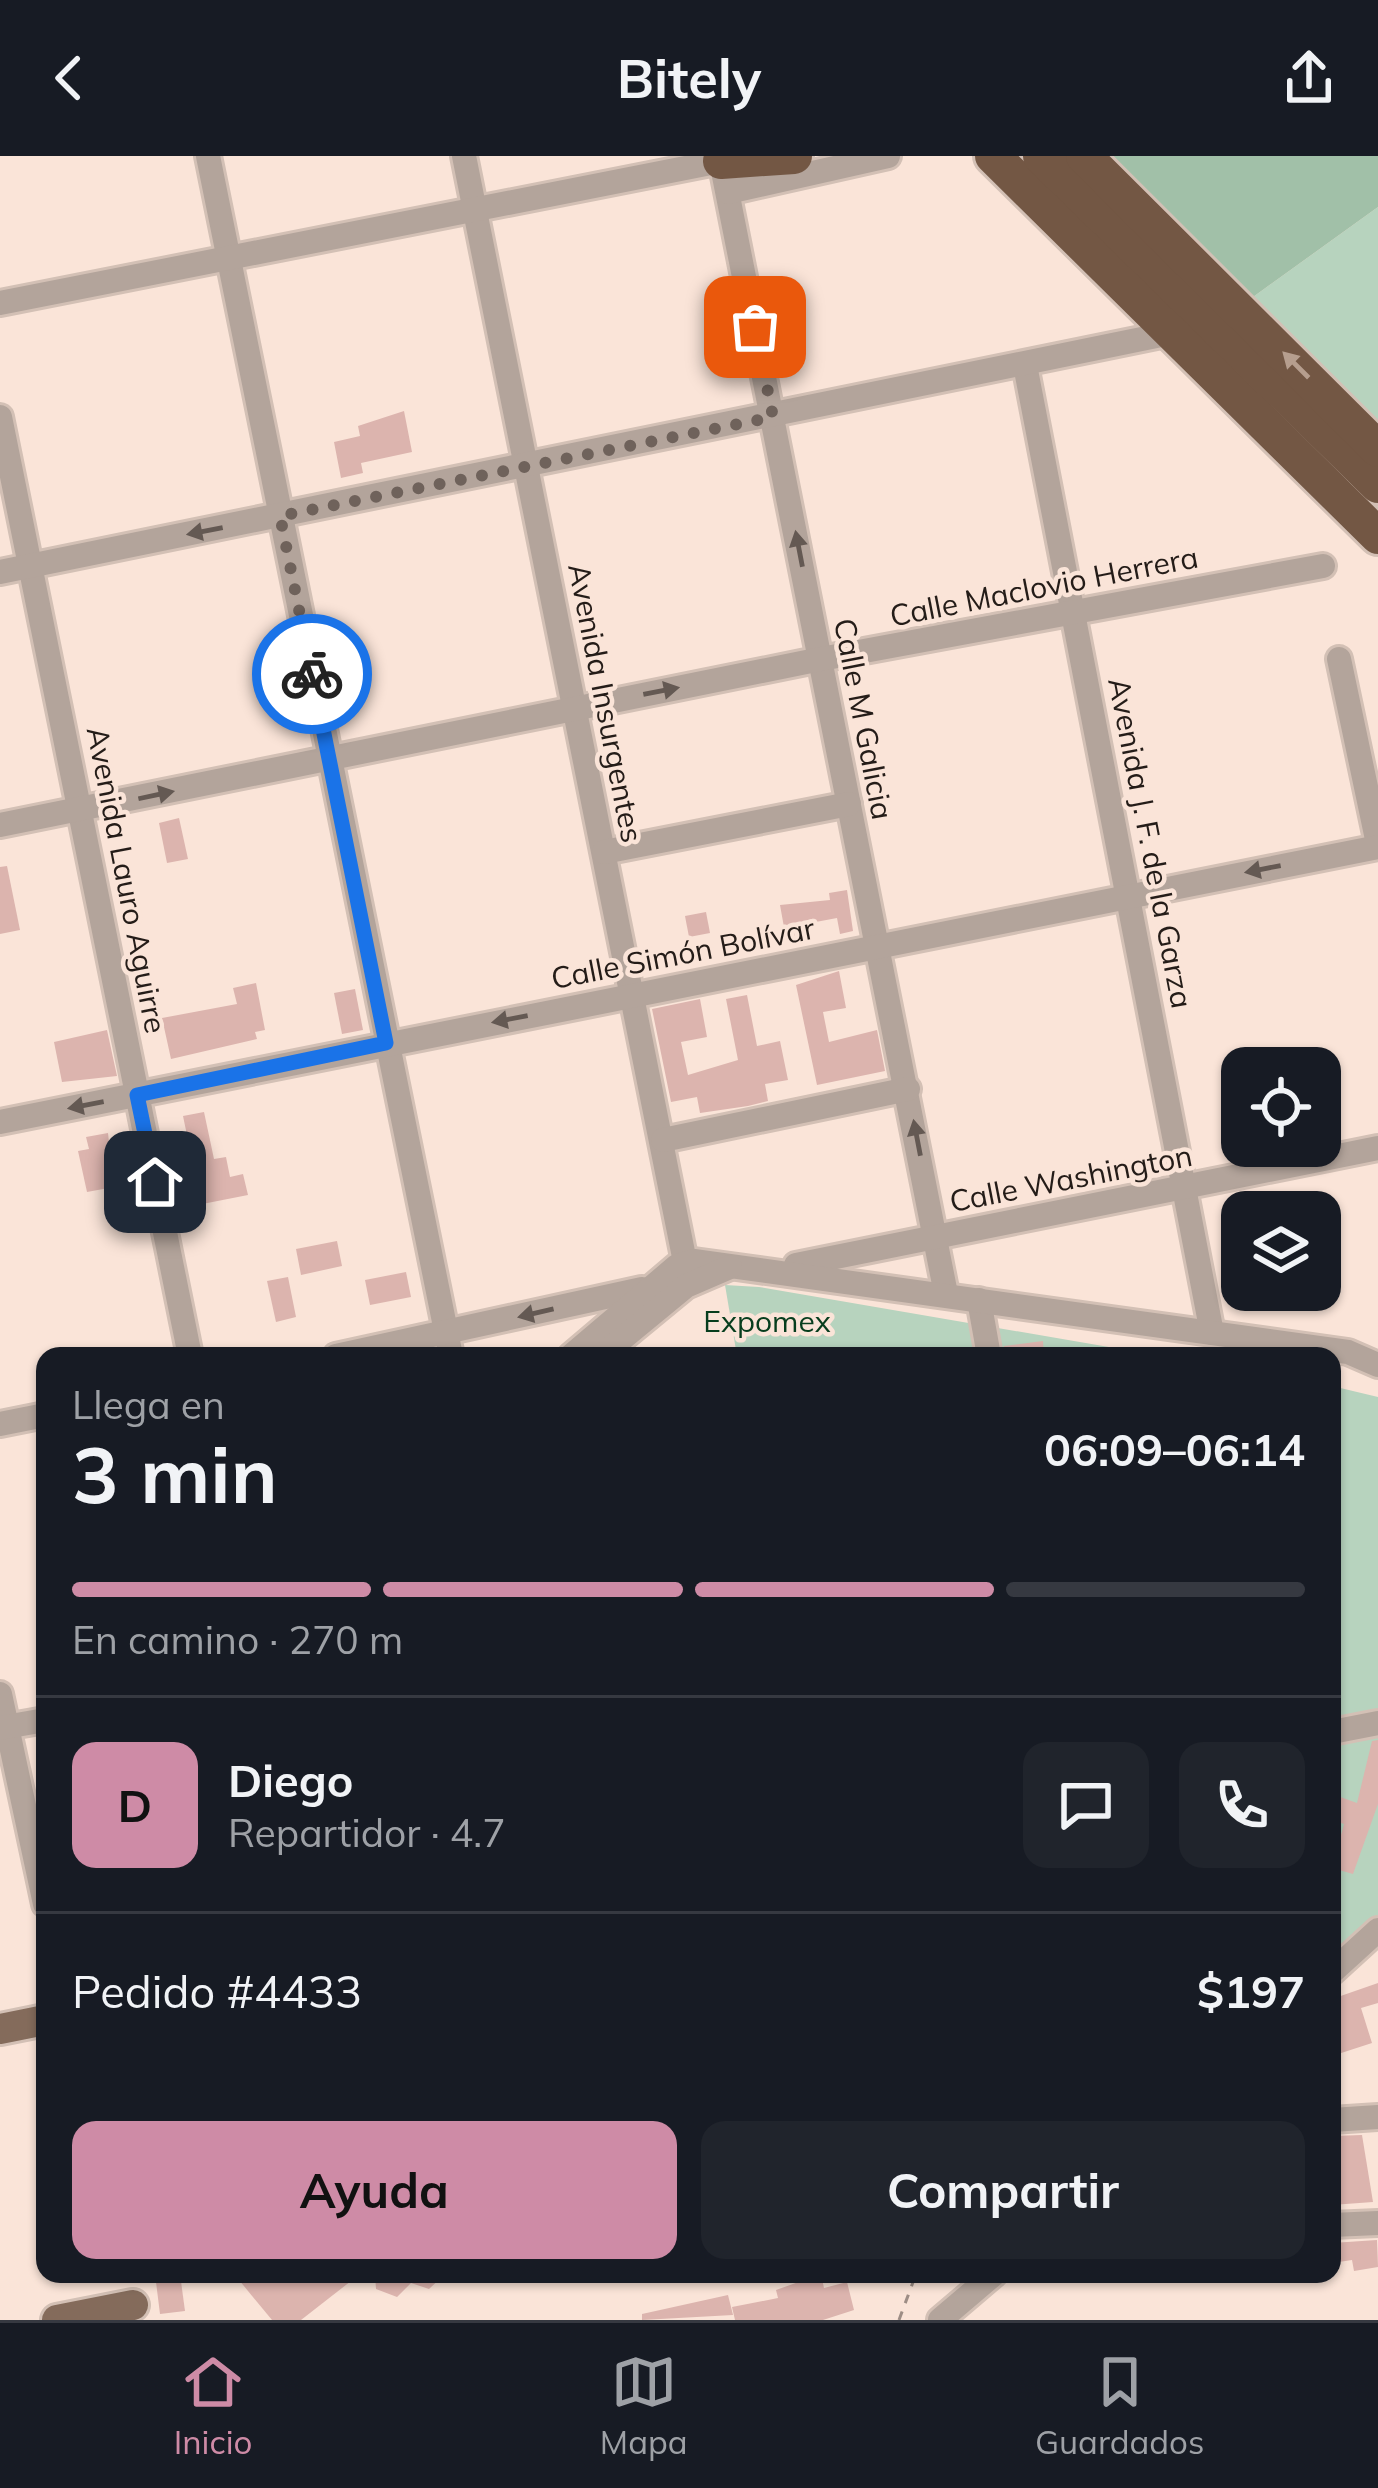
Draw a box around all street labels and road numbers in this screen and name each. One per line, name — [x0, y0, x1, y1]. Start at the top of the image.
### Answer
street label: Calle Maclovio Herrera — [887, 537, 1201, 635]
street label: Avenida Insurgentes — [560, 560, 652, 846]
street label: Calle M Galicia — [826, 615, 902, 823]
street label: Avenida J. F. de la Garza — [1100, 674, 1202, 1011]
street label: Avenida Lauro Aguirre — [79, 723, 175, 1036]
street label: Calle Simón Bolívar — [548, 909, 818, 997]
street label: Calle Washington — [946, 1136, 1195, 1220]

